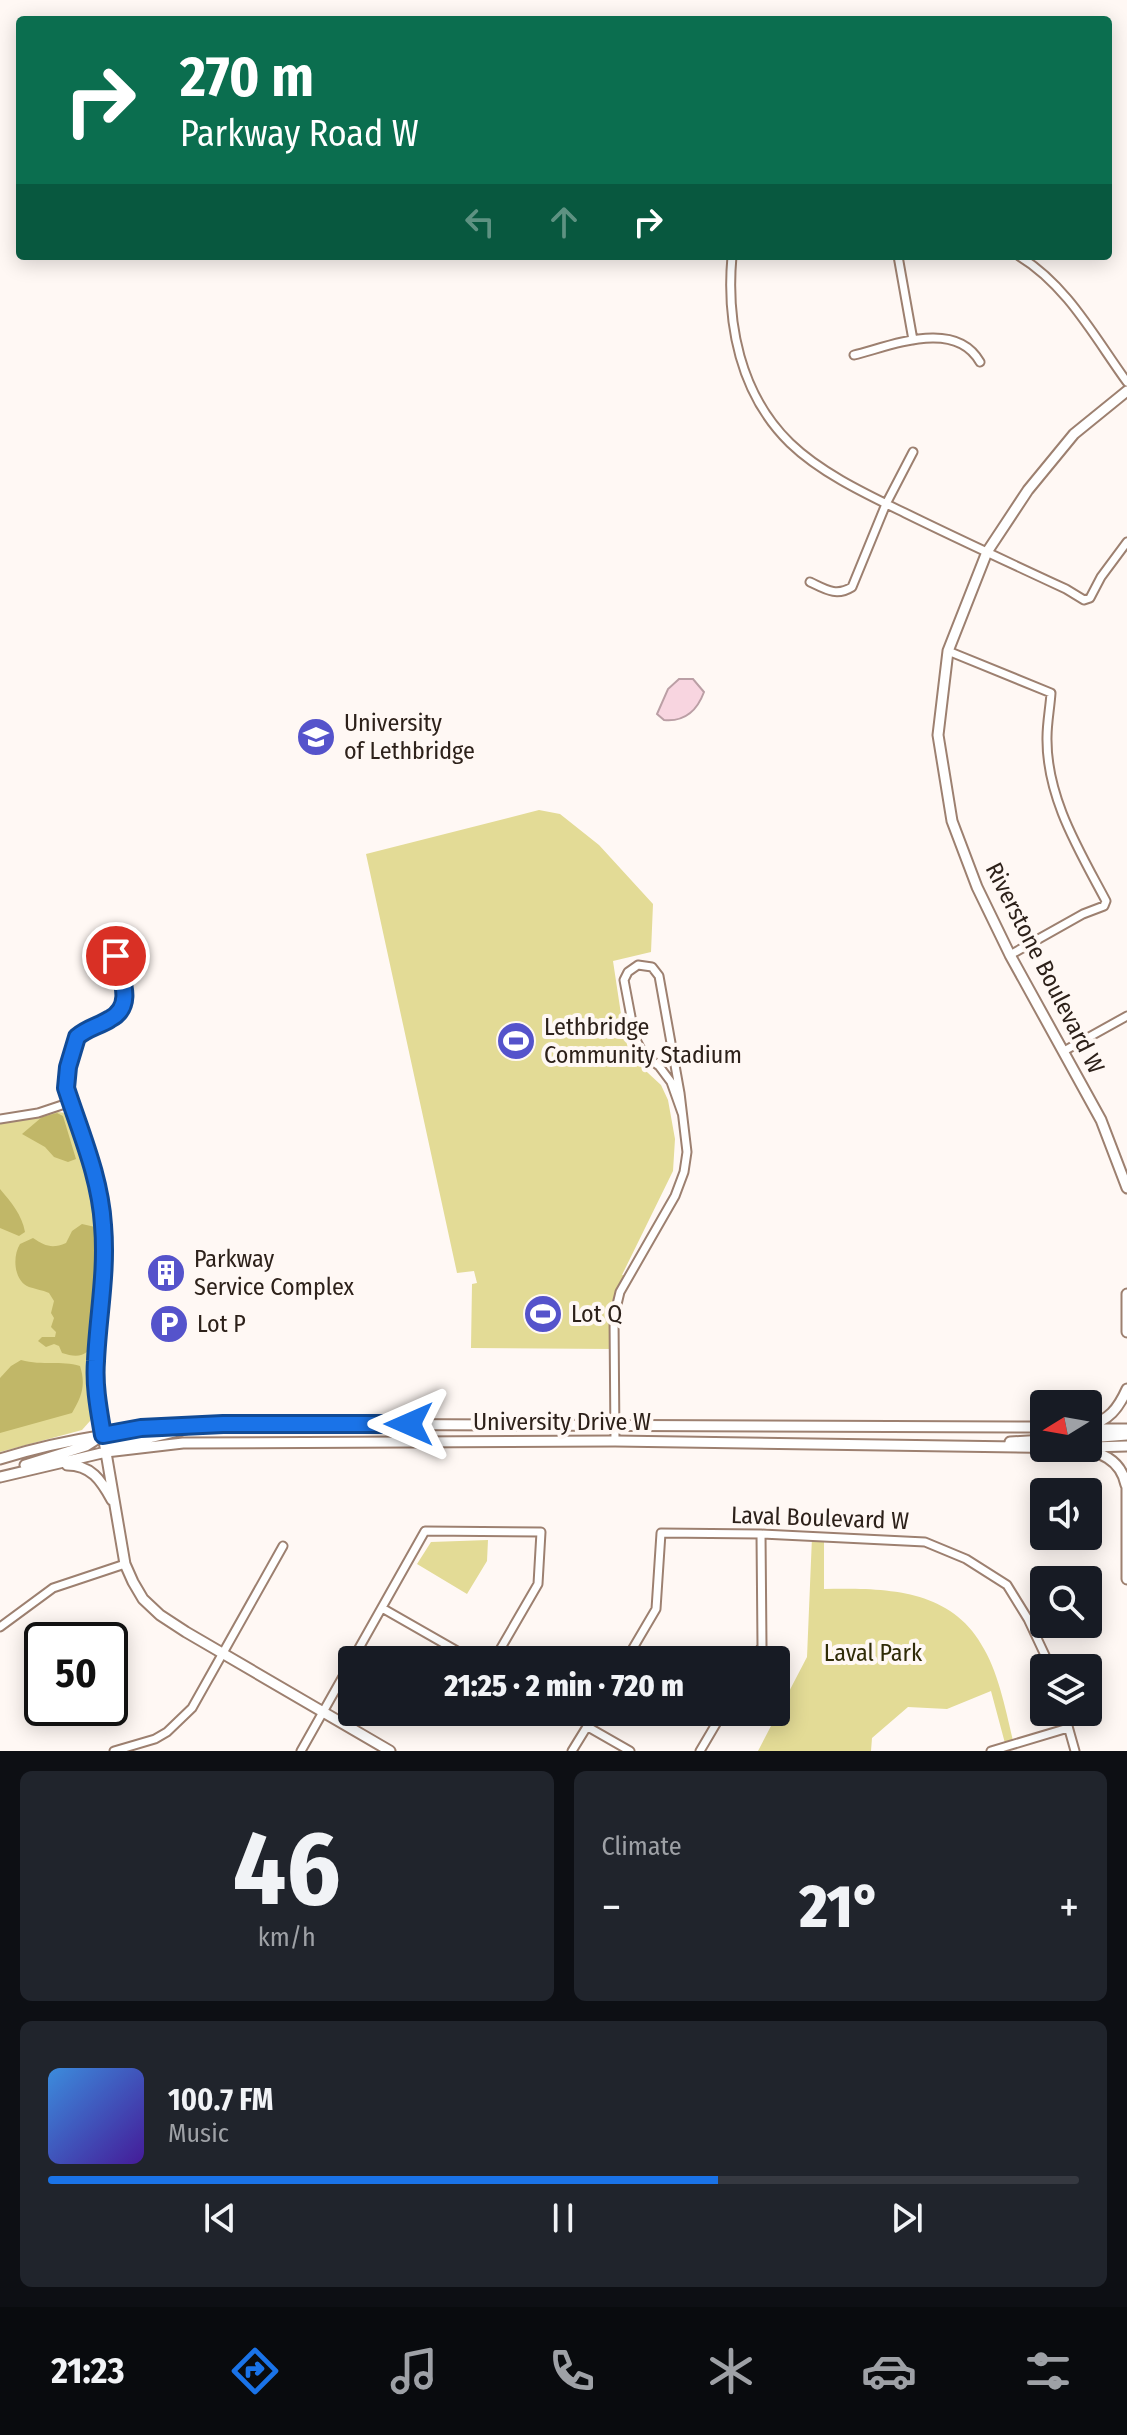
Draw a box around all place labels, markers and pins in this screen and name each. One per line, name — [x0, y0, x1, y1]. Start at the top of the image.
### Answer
place label: University of Lethbridge — [344, 709, 475, 765]
school or university icon: University of Lethbridge — [295, 716, 337, 758]
pin — [82, 922, 150, 990]
place label: Lethbridge Community Stadium — [544, 1013, 742, 1069]
sports icon: Lethbridge Community Stadium — [495, 1020, 537, 1062]
place label: Parkway Service Complex — [194, 1245, 355, 1301]
building icon: Parkway Service Complex — [145, 1252, 187, 1294]
sports icon: Lot Q — [522, 1293, 564, 1335]
place label: Lot Q — [571, 1300, 622, 1328]
parking icon: Lot P — [148, 1303, 190, 1345]
place label: Lot P — [197, 1310, 246, 1338]

